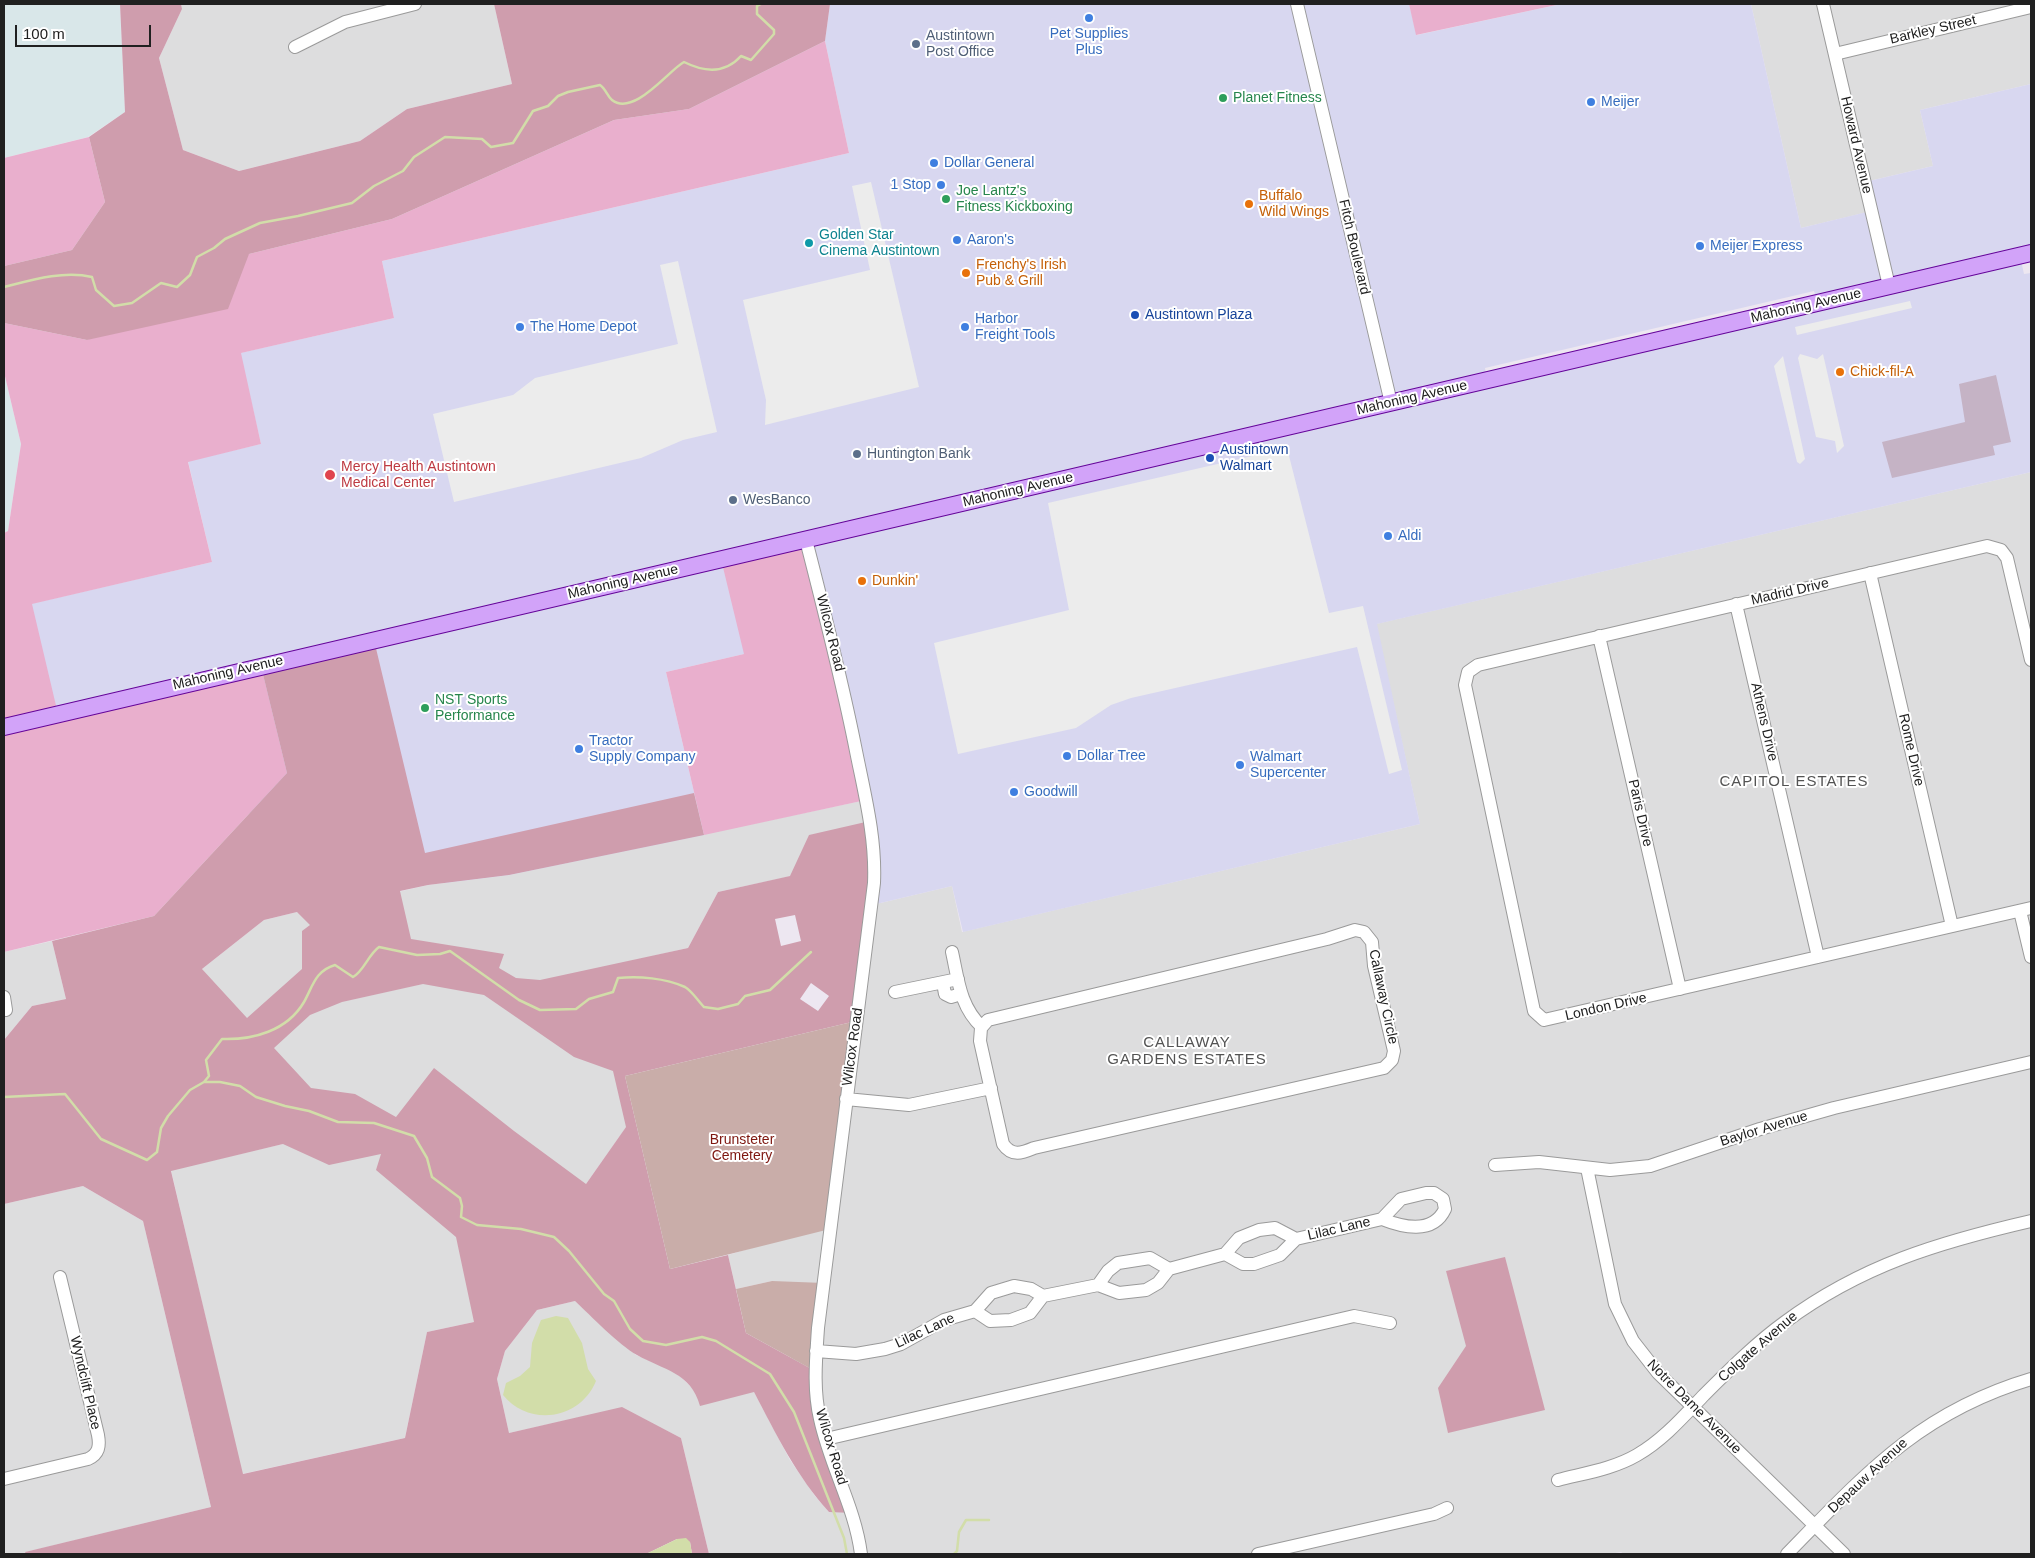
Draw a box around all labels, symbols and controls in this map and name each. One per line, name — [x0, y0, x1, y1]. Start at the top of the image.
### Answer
marker: Pet Supplies Plus — [1083, 12, 1095, 24]
street label: Barkley Street — [1888, 12, 1978, 48]
scale bar — [18, 15, 154, 47]
text: 100 m — [23, 25, 65, 42]
place label: Pet Supplies Plus — [1050, 26, 1128, 58]
place label: Austintown Post Office — [926, 28, 994, 60]
marker: Austintown Post Office — [910, 38, 922, 50]
place label: Planet Fitness — [1233, 90, 1322, 106]
marker: Planet Fitness — [1217, 92, 1229, 104]
place label: Meijer — [1601, 94, 1639, 110]
street label: Howard Avenue — [1837, 95, 1875, 195]
marker: Meijer — [1585, 96, 1597, 108]
place label: Dollar General — [944, 155, 1034, 171]
marker: Dollar General — [928, 157, 940, 169]
place label: 1 Stop — [891, 177, 931, 193]
marker: 1 Stop — [935, 179, 947, 191]
place label: Joe Lantz's Fitness Kickboxing — [956, 183, 1073, 216]
place label: Buffalo Wild Wings — [1259, 188, 1329, 220]
marker: Joe Lantz's Fitness Kickboxing — [940, 193, 952, 205]
marker: Buffalo Wild Wings — [1243, 198, 1255, 210]
street label: Fitch Boulevard — [1335, 198, 1373, 296]
place label: Golden Star Cinema Austintown — [819, 227, 940, 260]
place label: Aaron's — [967, 232, 1014, 248]
marker: Aaron's — [951, 234, 963, 246]
marker: Golden Star Cinema Austintown — [803, 237, 815, 249]
place label: Meijer Express — [1710, 238, 1803, 254]
marker: Meijer Express — [1694, 240, 1706, 252]
place label: Frenchy's Irish Pub & Grill — [976, 257, 1067, 290]
marker: Frenchy's Irish Pub & Grill — [960, 267, 972, 279]
street label: Mahoning Avenue — [1749, 285, 1863, 327]
place label: Austintown Plaza — [1145, 307, 1252, 323]
marker: Austintown Plaza — [1129, 309, 1141, 321]
place label: Harbor Freight Tools — [975, 311, 1055, 344]
place label: The Home Depot — [530, 319, 637, 335]
marker: The Home Depot — [514, 321, 526, 333]
marker: Harbor Freight Tools — [959, 321, 971, 333]
place label: Chick-fil-A — [1850, 364, 1914, 380]
marker: Chick-fil-A — [1834, 366, 1846, 378]
street label: Mahoning Avenue — [1355, 377, 1469, 419]
place label: Austintown Walmart — [1220, 442, 1288, 474]
place label: Huntington Bank — [867, 446, 971, 462]
marker: Huntington Bank — [851, 448, 863, 460]
marker: Austintown Walmart — [1204, 452, 1216, 464]
place label: Mercy Health Austintown Medical Center — [341, 459, 496, 492]
marker: Mercy Health Austintown Medical Center — [323, 468, 337, 482]
street label: Mahoning Avenue — [961, 469, 1075, 511]
place label: WesBanco — [743, 492, 810, 508]
marker: WesBanco — [727, 494, 739, 506]
place label: Aldi — [1398, 528, 1421, 544]
marker: Aldi — [1382, 530, 1394, 542]
street label: Mahoning Avenue — [566, 561, 680, 603]
place label: Dunkin' — [872, 573, 918, 589]
marker: Dunkin' — [856, 575, 868, 587]
street label: Madrid Drive — [1749, 575, 1831, 609]
street label: Wilcox Road — [812, 593, 848, 673]
street label: Mahoning Avenue — [171, 652, 285, 694]
street label: Athens Drive — [1747, 681, 1781, 763]
place label: NST Sports Performance — [435, 692, 515, 724]
marker: NST Sports Performance — [419, 702, 431, 714]
street label: Rome Drive — [1895, 712, 1927, 788]
place label: Tractor Supply Company — [589, 733, 696, 766]
marker: Tractor Supply Company — [573, 743, 585, 755]
place label: Dollar Tree — [1077, 748, 1146, 764]
place label: Walmart Supercenter — [1250, 749, 1326, 782]
marker: Dollar Tree — [1061, 750, 1073, 762]
marker: Walmart Supercenter — [1234, 759, 1246, 771]
district label: CAPITOL ESTATES — [1718, 773, 1870, 791]
street label: Paris Drive — [1624, 778, 1656, 848]
place label: Goodwill — [1024, 784, 1078, 800]
marker: Goodwill — [1008, 786, 1020, 798]
street label: Callaway Circle — [1365, 948, 1401, 1046]
street label: London Drive — [1564, 989, 1648, 1025]
street label: Wilcox Road — [839, 1007, 867, 1087]
district label: CALLAWAY GARDENS ESTATES — [1105, 1034, 1269, 1069]
street label: Baylor Avenue — [1718, 1108, 1810, 1150]
park label: Brunsteter Cemetery — [710, 1132, 774, 1164]
street label: Lilac Lane — [1306, 1214, 1372, 1244]
street label: Colgate Avenue — [1715, 1308, 1801, 1386]
street label: Lilac Lane — [893, 1310, 957, 1352]
street label: Wyndclift Place — [66, 1335, 104, 1431]
street label: Notre Dame Avenue — [1643, 1356, 1745, 1458]
street label: Wilcox Road — [811, 1407, 851, 1487]
street label: Depauw Avenue — [1825, 1435, 1911, 1517]

